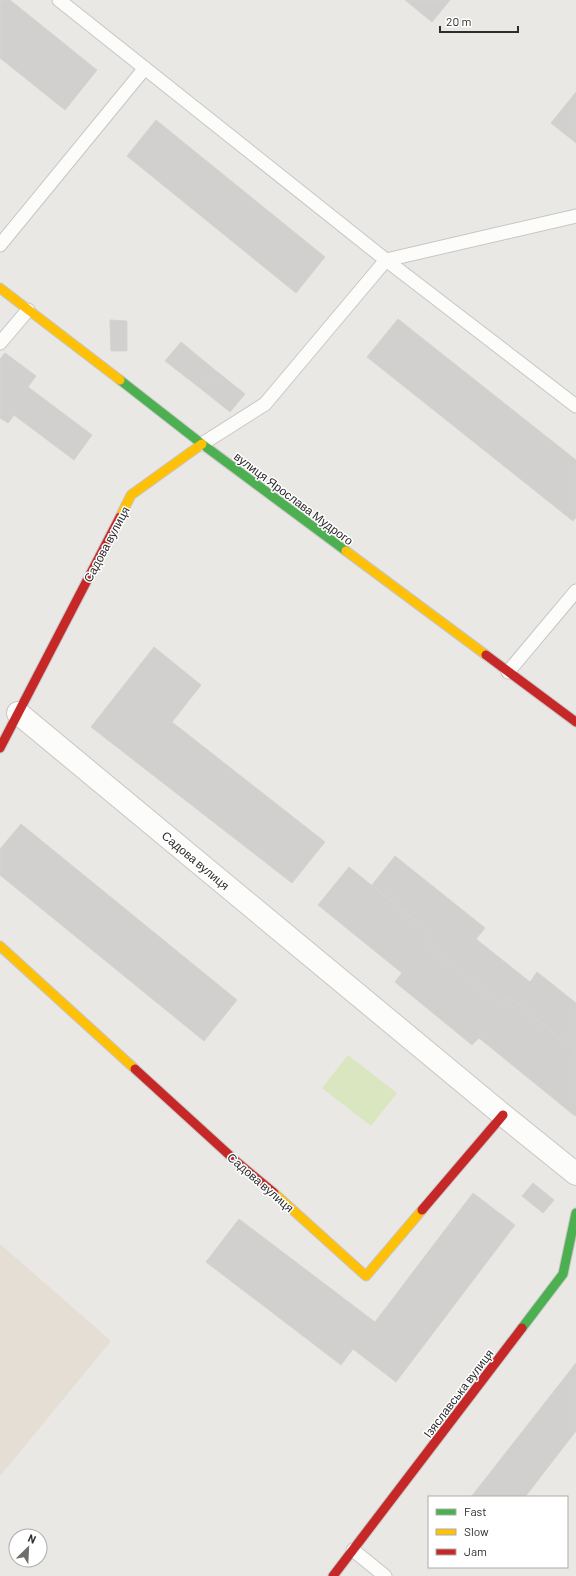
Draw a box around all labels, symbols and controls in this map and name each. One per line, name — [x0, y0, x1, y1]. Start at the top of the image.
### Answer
scale bar — [440, 8, 518, 34]
text: 20 m — [446, 14, 472, 28]
street label: вулиця Ярослава Мудрого — [231, 449, 356, 548]
street label: Садова вулиця — [80, 504, 133, 585]
street label: Садова вулиця — [159, 828, 232, 893]
street label: Садова вулиця — [224, 1149, 297, 1215]
street label: Ізяславська вулиця — [420, 1346, 497, 1441]
legend — [428, 1496, 568, 1568]
text: Fast — [464, 1504, 487, 1518]
text: Slow — [464, 1524, 489, 1538]
north arrow — [8, 1528, 48, 1568]
text: N — [26, 1531, 38, 1546]
text: Jam — [464, 1544, 487, 1558]

